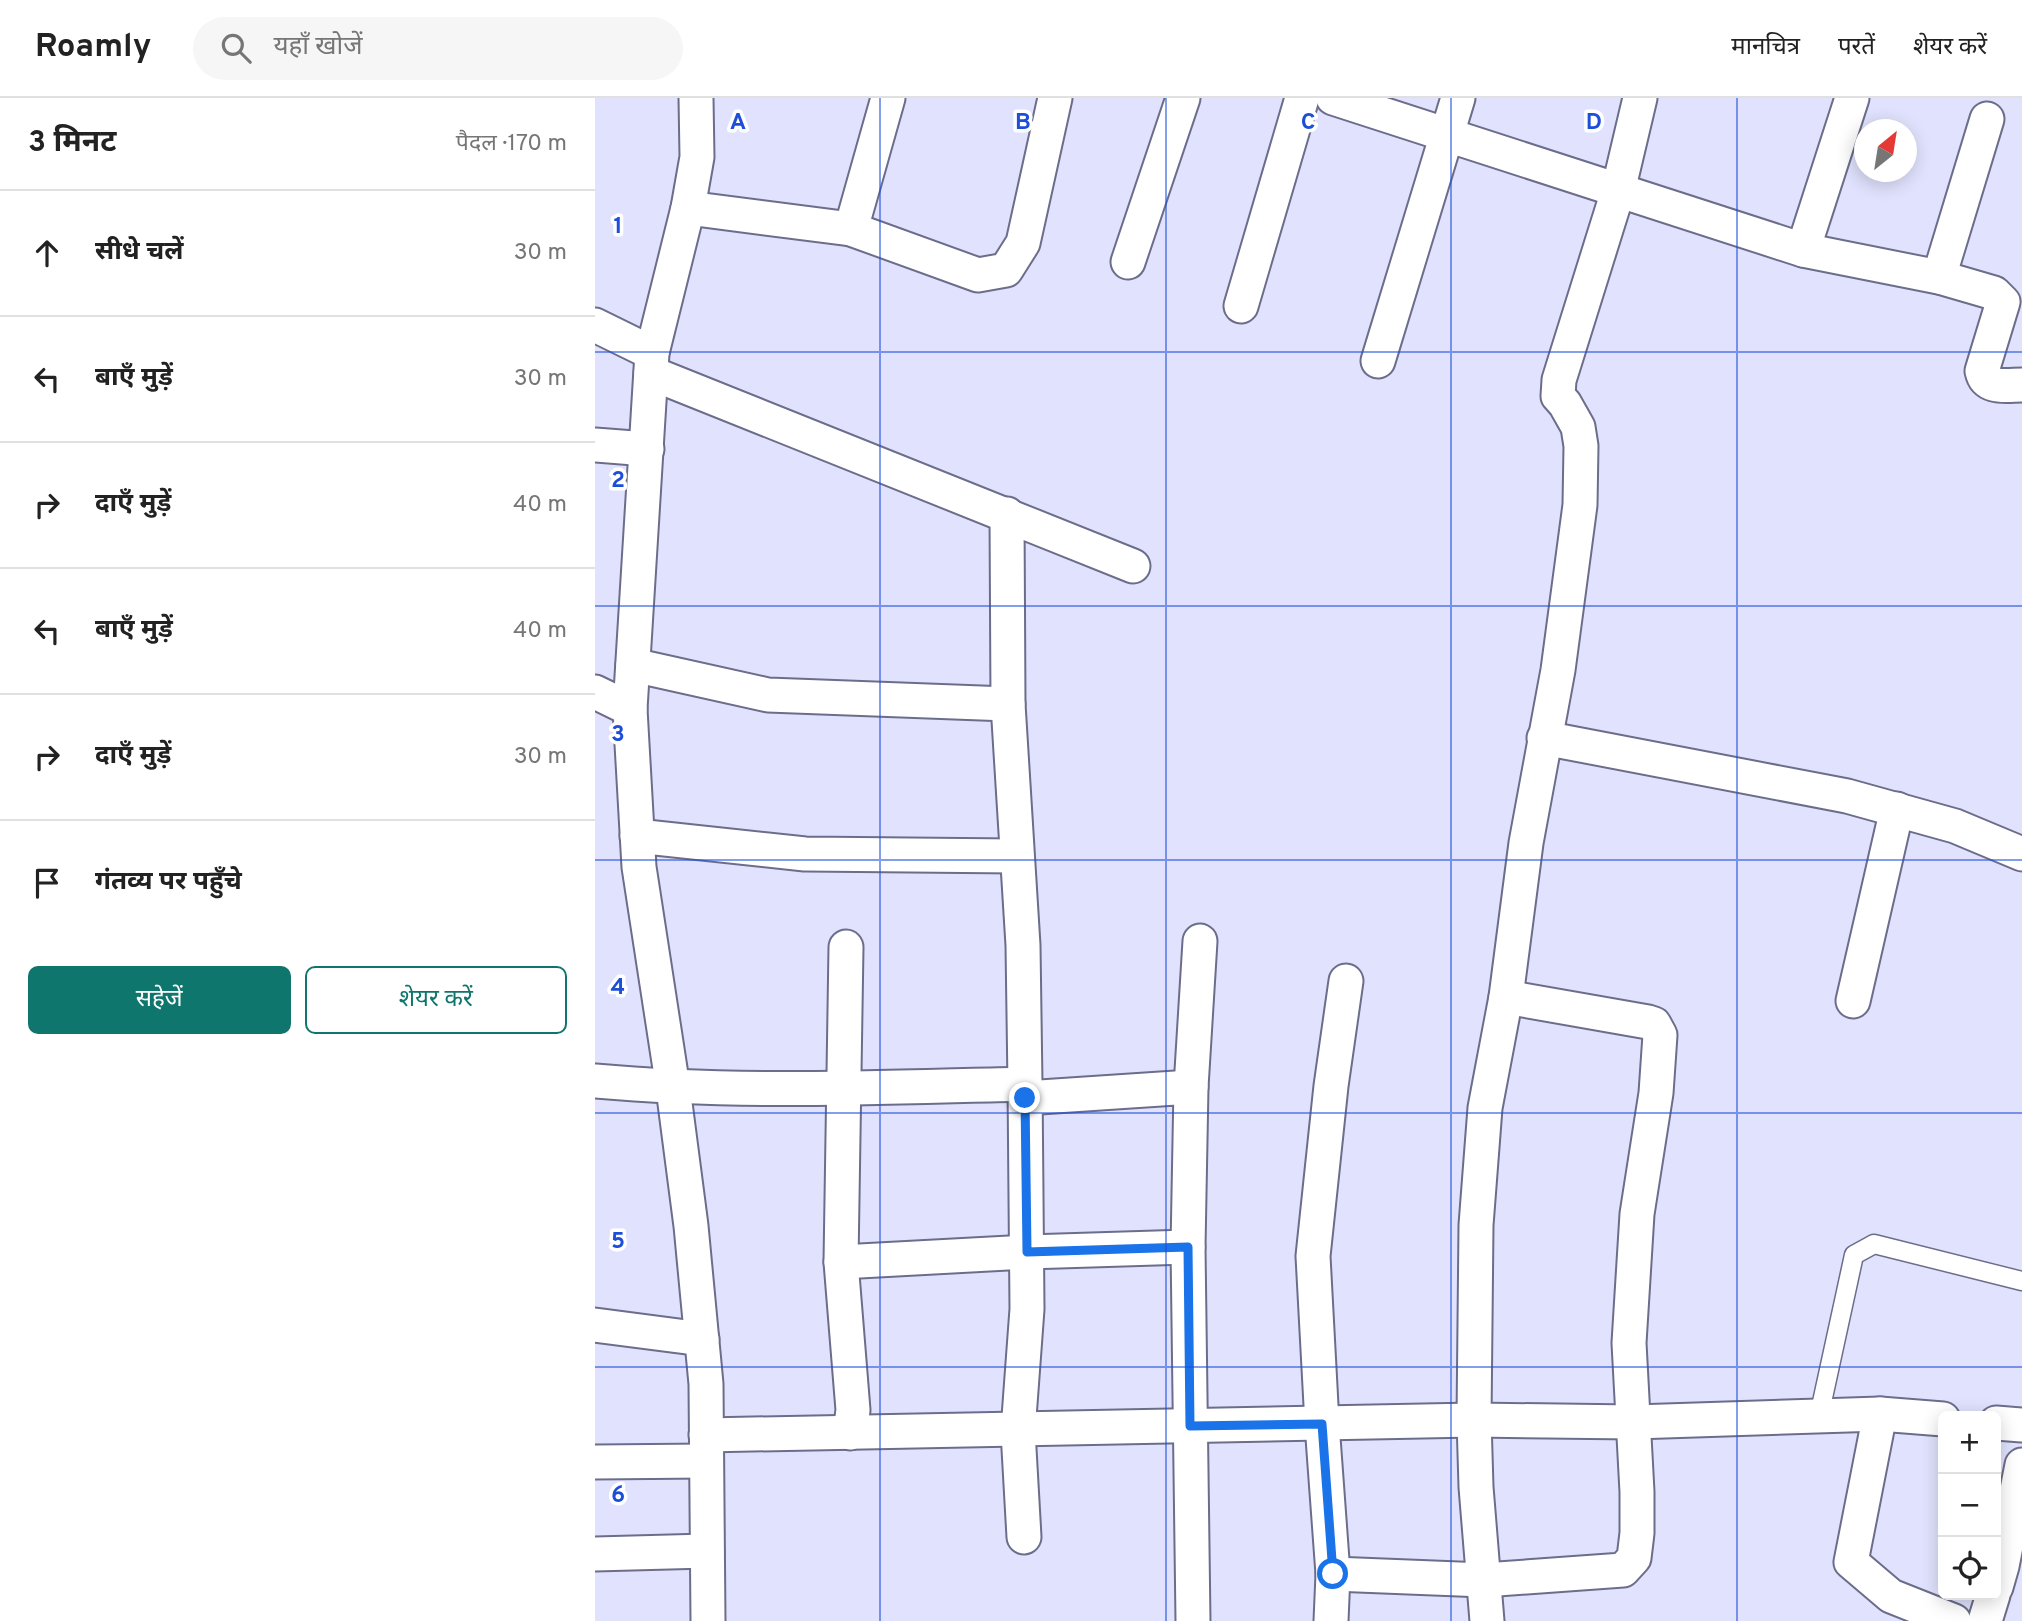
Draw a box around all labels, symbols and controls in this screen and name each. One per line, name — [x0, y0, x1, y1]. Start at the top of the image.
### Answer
search box — [193, 17, 683, 80]
text: Roamly — [35, 27, 151, 69]
icon: search — [217, 29, 255, 67]
text: यहाँ खोजें — [273, 31, 362, 64]
text: मानचित्र — [1731, 33, 1800, 63]
text: परतें — [1838, 33, 1875, 63]
text: शेयर करें — [1913, 33, 1987, 63]
text: A — [730, 109, 746, 138]
text: B — [1015, 109, 1031, 138]
text: C — [1301, 109, 1315, 138]
text: D — [1586, 109, 1602, 138]
north arrow — [1854, 119, 1917, 182]
text: 3 मिनट — [28, 125, 116, 162]
text: पैदल · 170 m — [456, 130, 567, 159]
text: 1 — [613, 213, 623, 242]
icon: ahead — [28, 234, 66, 272]
text: सीधे चलें — [95, 236, 183, 269]
text: 30 m — [514, 239, 567, 268]
icon: left — [28, 360, 66, 398]
text: बाएँ मुड़ें — [95, 362, 173, 395]
text: 30 m — [514, 365, 567, 394]
text: 2 — [611, 467, 625, 496]
icon: right — [28, 486, 66, 524]
text: दाएँ मुड़ें — [95, 488, 171, 521]
text: 40 m — [513, 491, 567, 520]
icon: left — [28, 612, 66, 650]
text: बाएँ मुड़ें — [95, 614, 173, 647]
text: 40 m — [513, 617, 567, 646]
text: 3 — [611, 721, 625, 750]
icon: right — [28, 738, 66, 776]
text: दाएँ मुड़ें — [95, 740, 171, 773]
text: 30 m — [514, 743, 567, 772]
icon: arrive — [28, 864, 66, 902]
text: गंतव्य पर पहुँचे — [95, 866, 242, 899]
button: सहेजें — [28, 966, 291, 1034]
button: शेयर करें — [305, 966, 567, 1034]
text: 4 — [611, 974, 625, 1003]
route end — [1009, 1082, 1040, 1113]
text: 5 — [611, 1228, 625, 1257]
map controls — [1938, 1411, 2001, 1600]
button: + — [1938, 1411, 2001, 1474]
button: − — [1938, 1474, 2001, 1537]
text: 6 — [611, 1482, 625, 1511]
button: locate — [1938, 1537, 2001, 1600]
route start — [1317, 1558, 1348, 1589]

